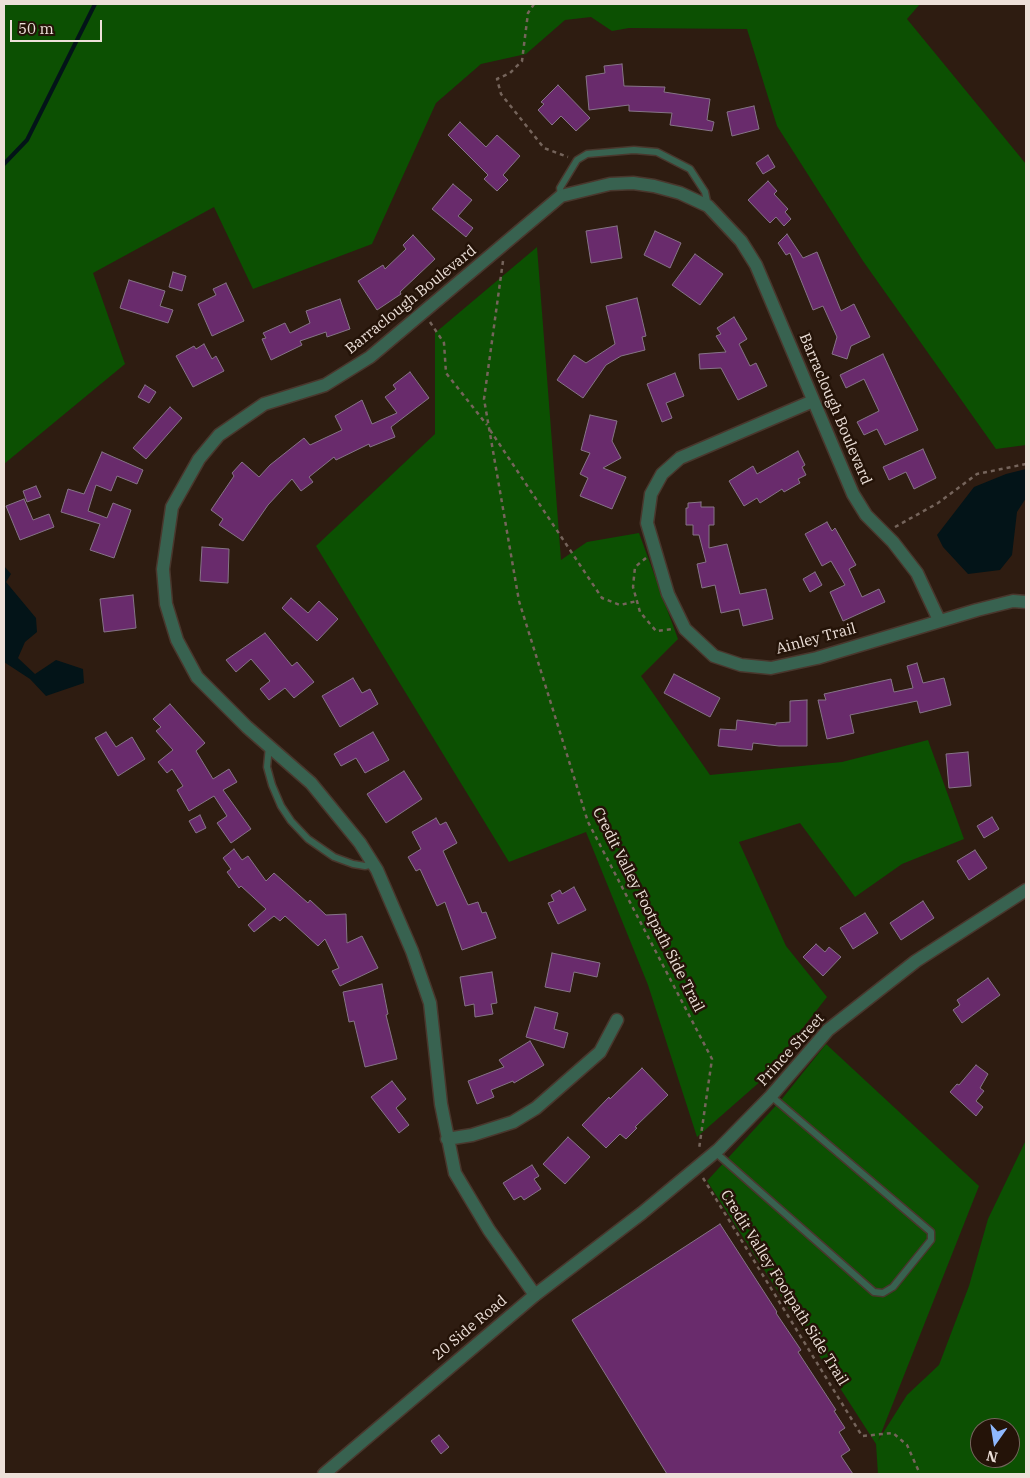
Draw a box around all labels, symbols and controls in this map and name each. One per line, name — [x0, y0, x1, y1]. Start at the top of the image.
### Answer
scale bar — [12, 10, 105, 42]
text: 50 m — [18, 19, 54, 38]
street label: Barraclough Boulevard — [342, 242, 480, 358]
street label: Barraclough Boulevard — [795, 331, 875, 487]
street label: Ainley Trail — [774, 620, 858, 658]
street label: Credit Valley Footpath Side Trail — [588, 805, 708, 1015]
street label: Prince Street — [754, 1010, 828, 1090]
street label: Credit Valley Footpath Side Trail — [716, 1187, 852, 1389]
street label: 20 Side Road — [429, 1292, 511, 1364]
north arrow — [970, 1418, 1020, 1468]
text: N — [984, 1447, 999, 1467]

